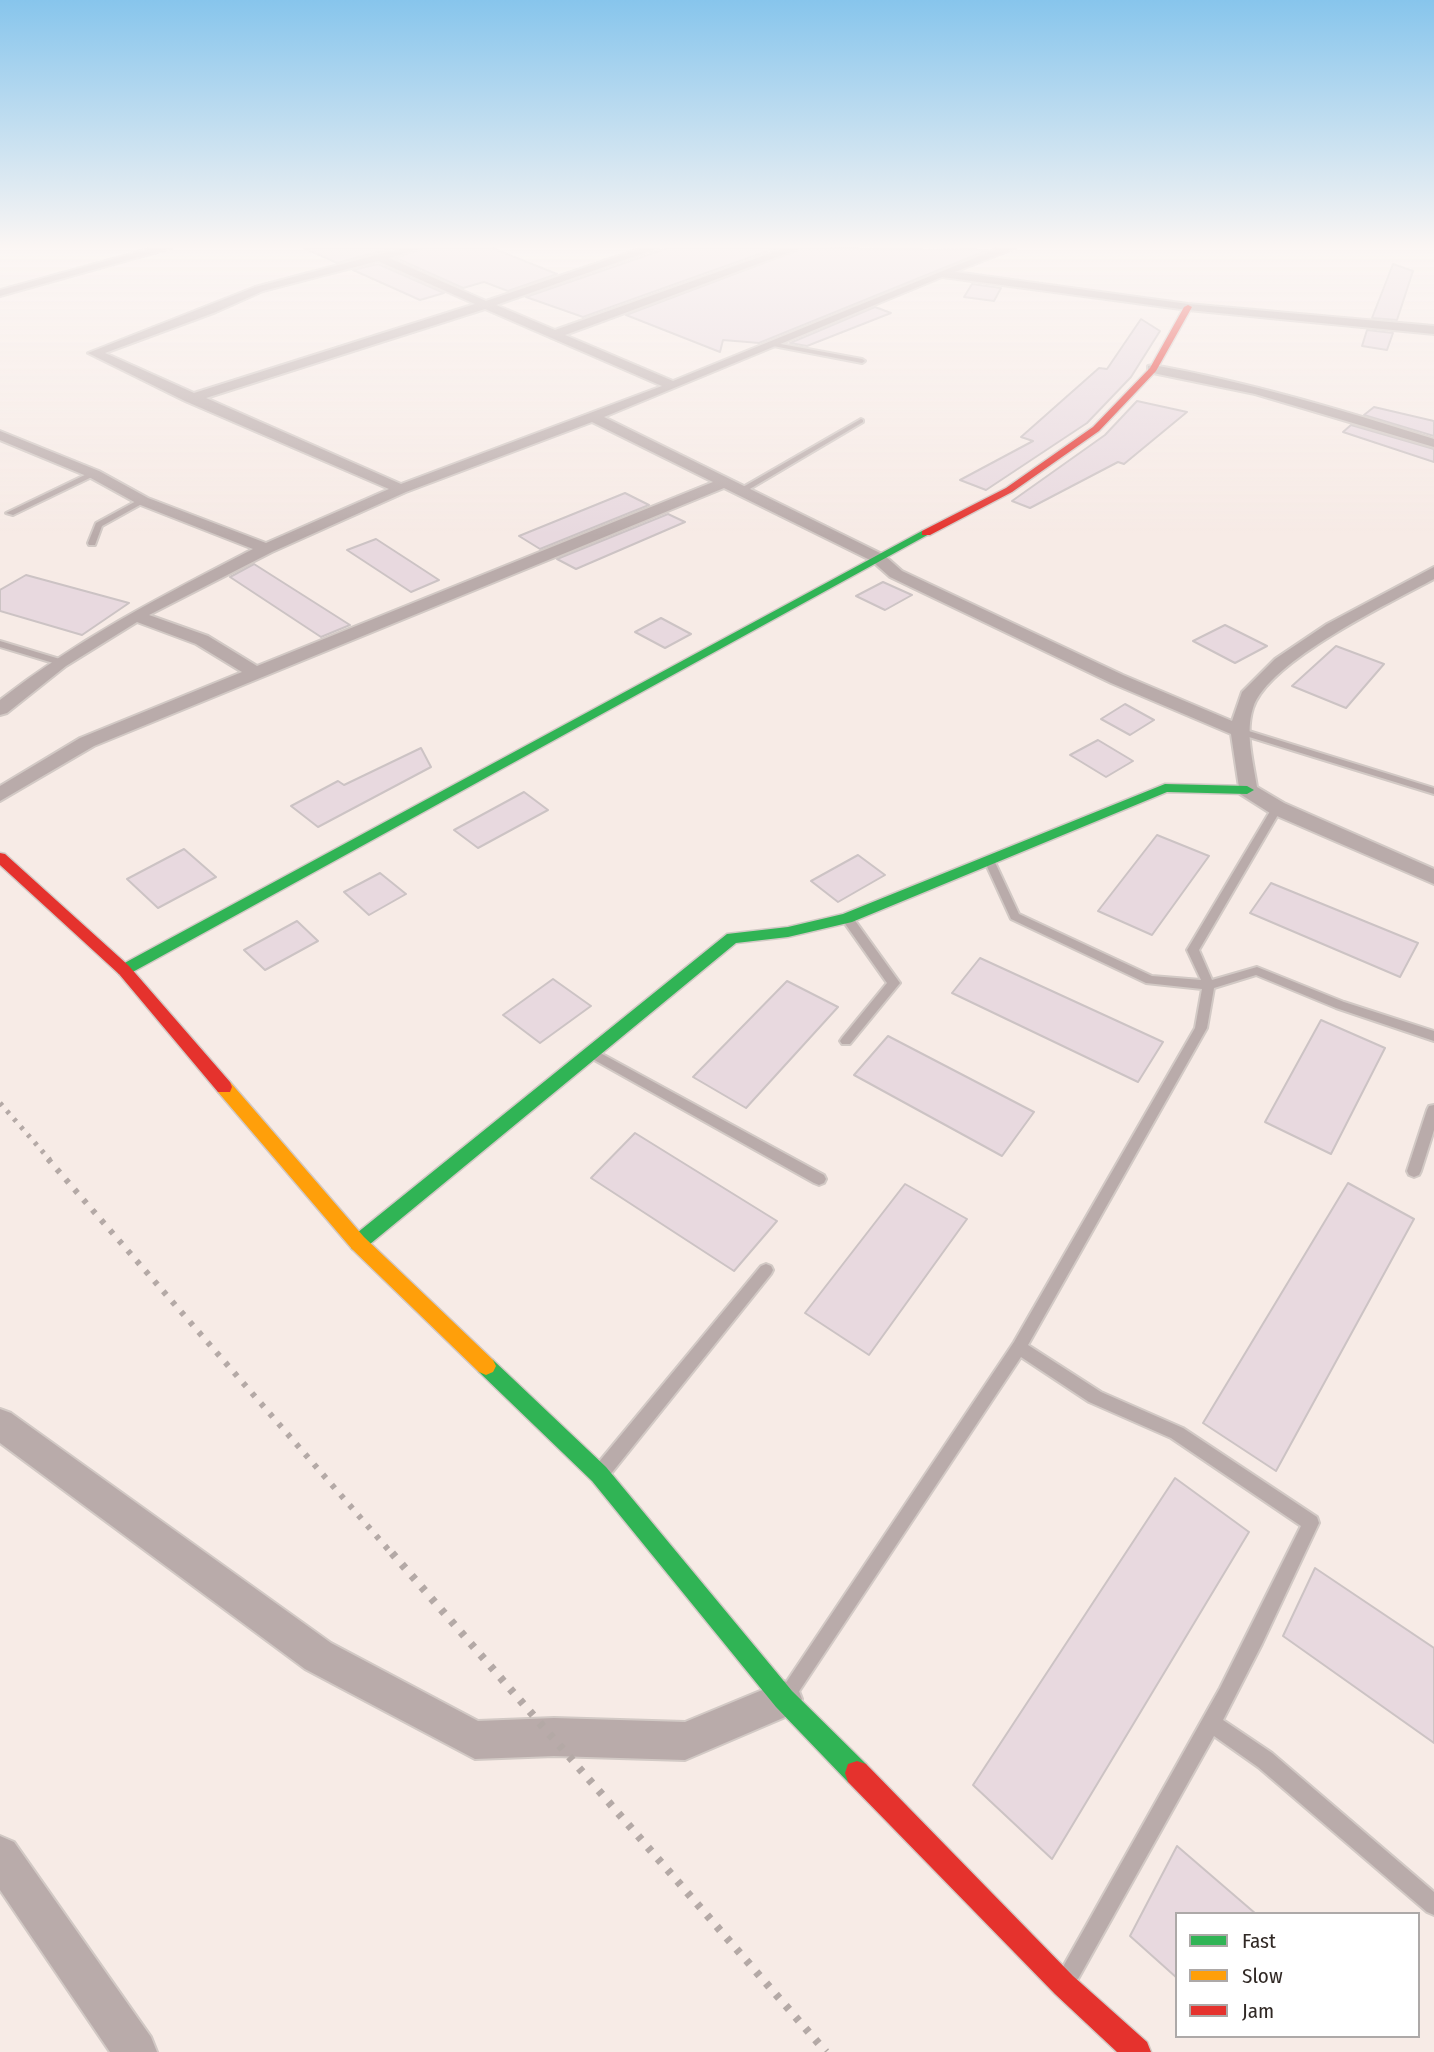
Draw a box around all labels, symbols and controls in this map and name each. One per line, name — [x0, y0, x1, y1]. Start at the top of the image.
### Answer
legend — [1175, 1912, 1420, 2038]
text: Fast — [1242, 1928, 1276, 1954]
text: Slow — [1242, 1963, 1283, 1989]
text: Jam — [1242, 1998, 1274, 2024]

